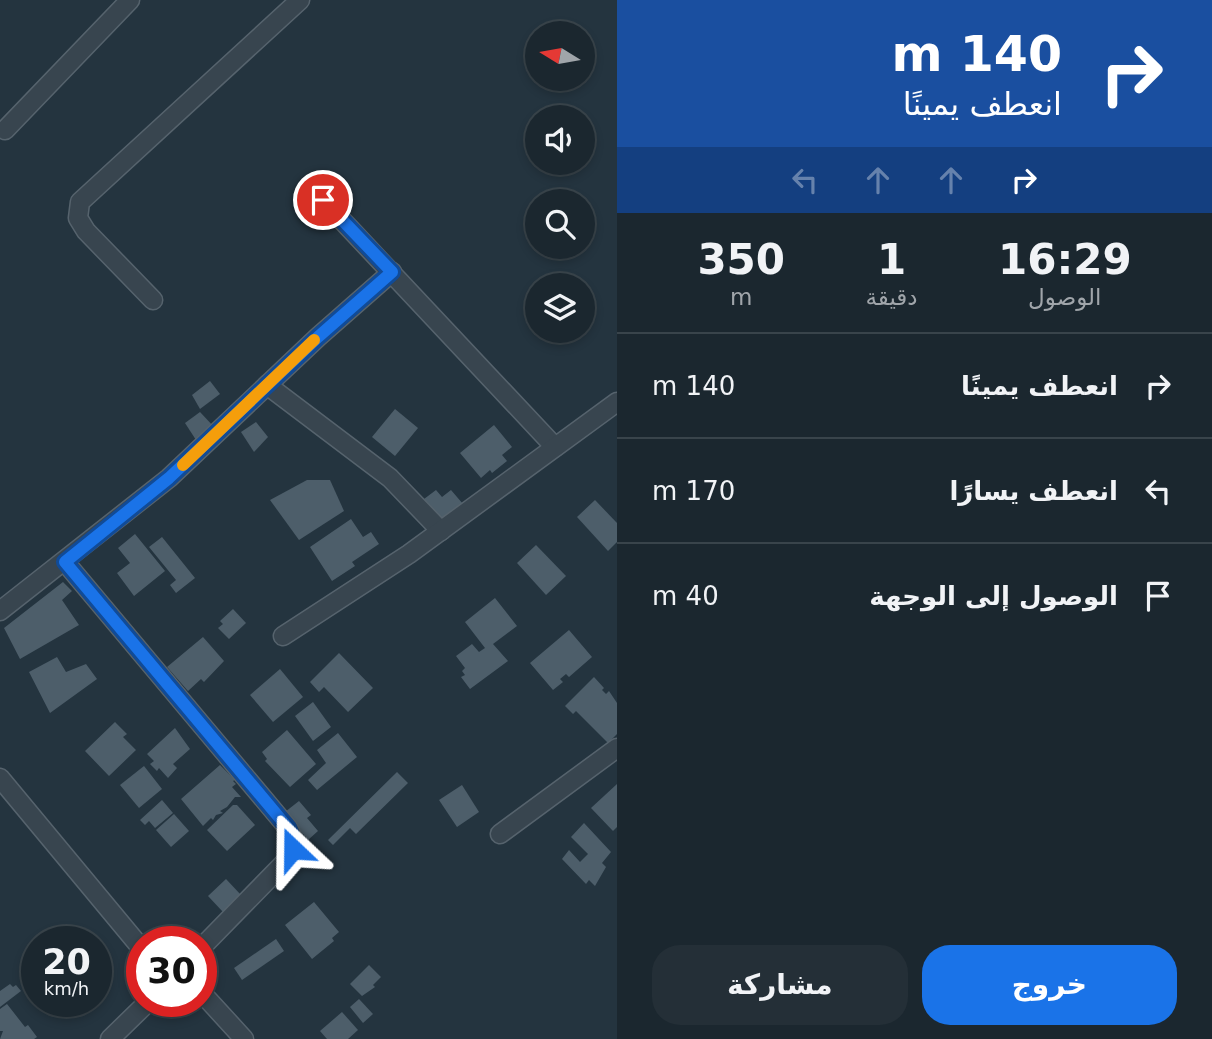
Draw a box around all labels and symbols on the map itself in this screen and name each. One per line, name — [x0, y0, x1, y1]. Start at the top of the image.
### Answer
north arrow — [525, 21, 595, 91]
pin — [293, 170, 353, 230]
position arrow — [256, 812, 330, 886]
speed limit sign: 30 — [126, 926, 217, 1017]

